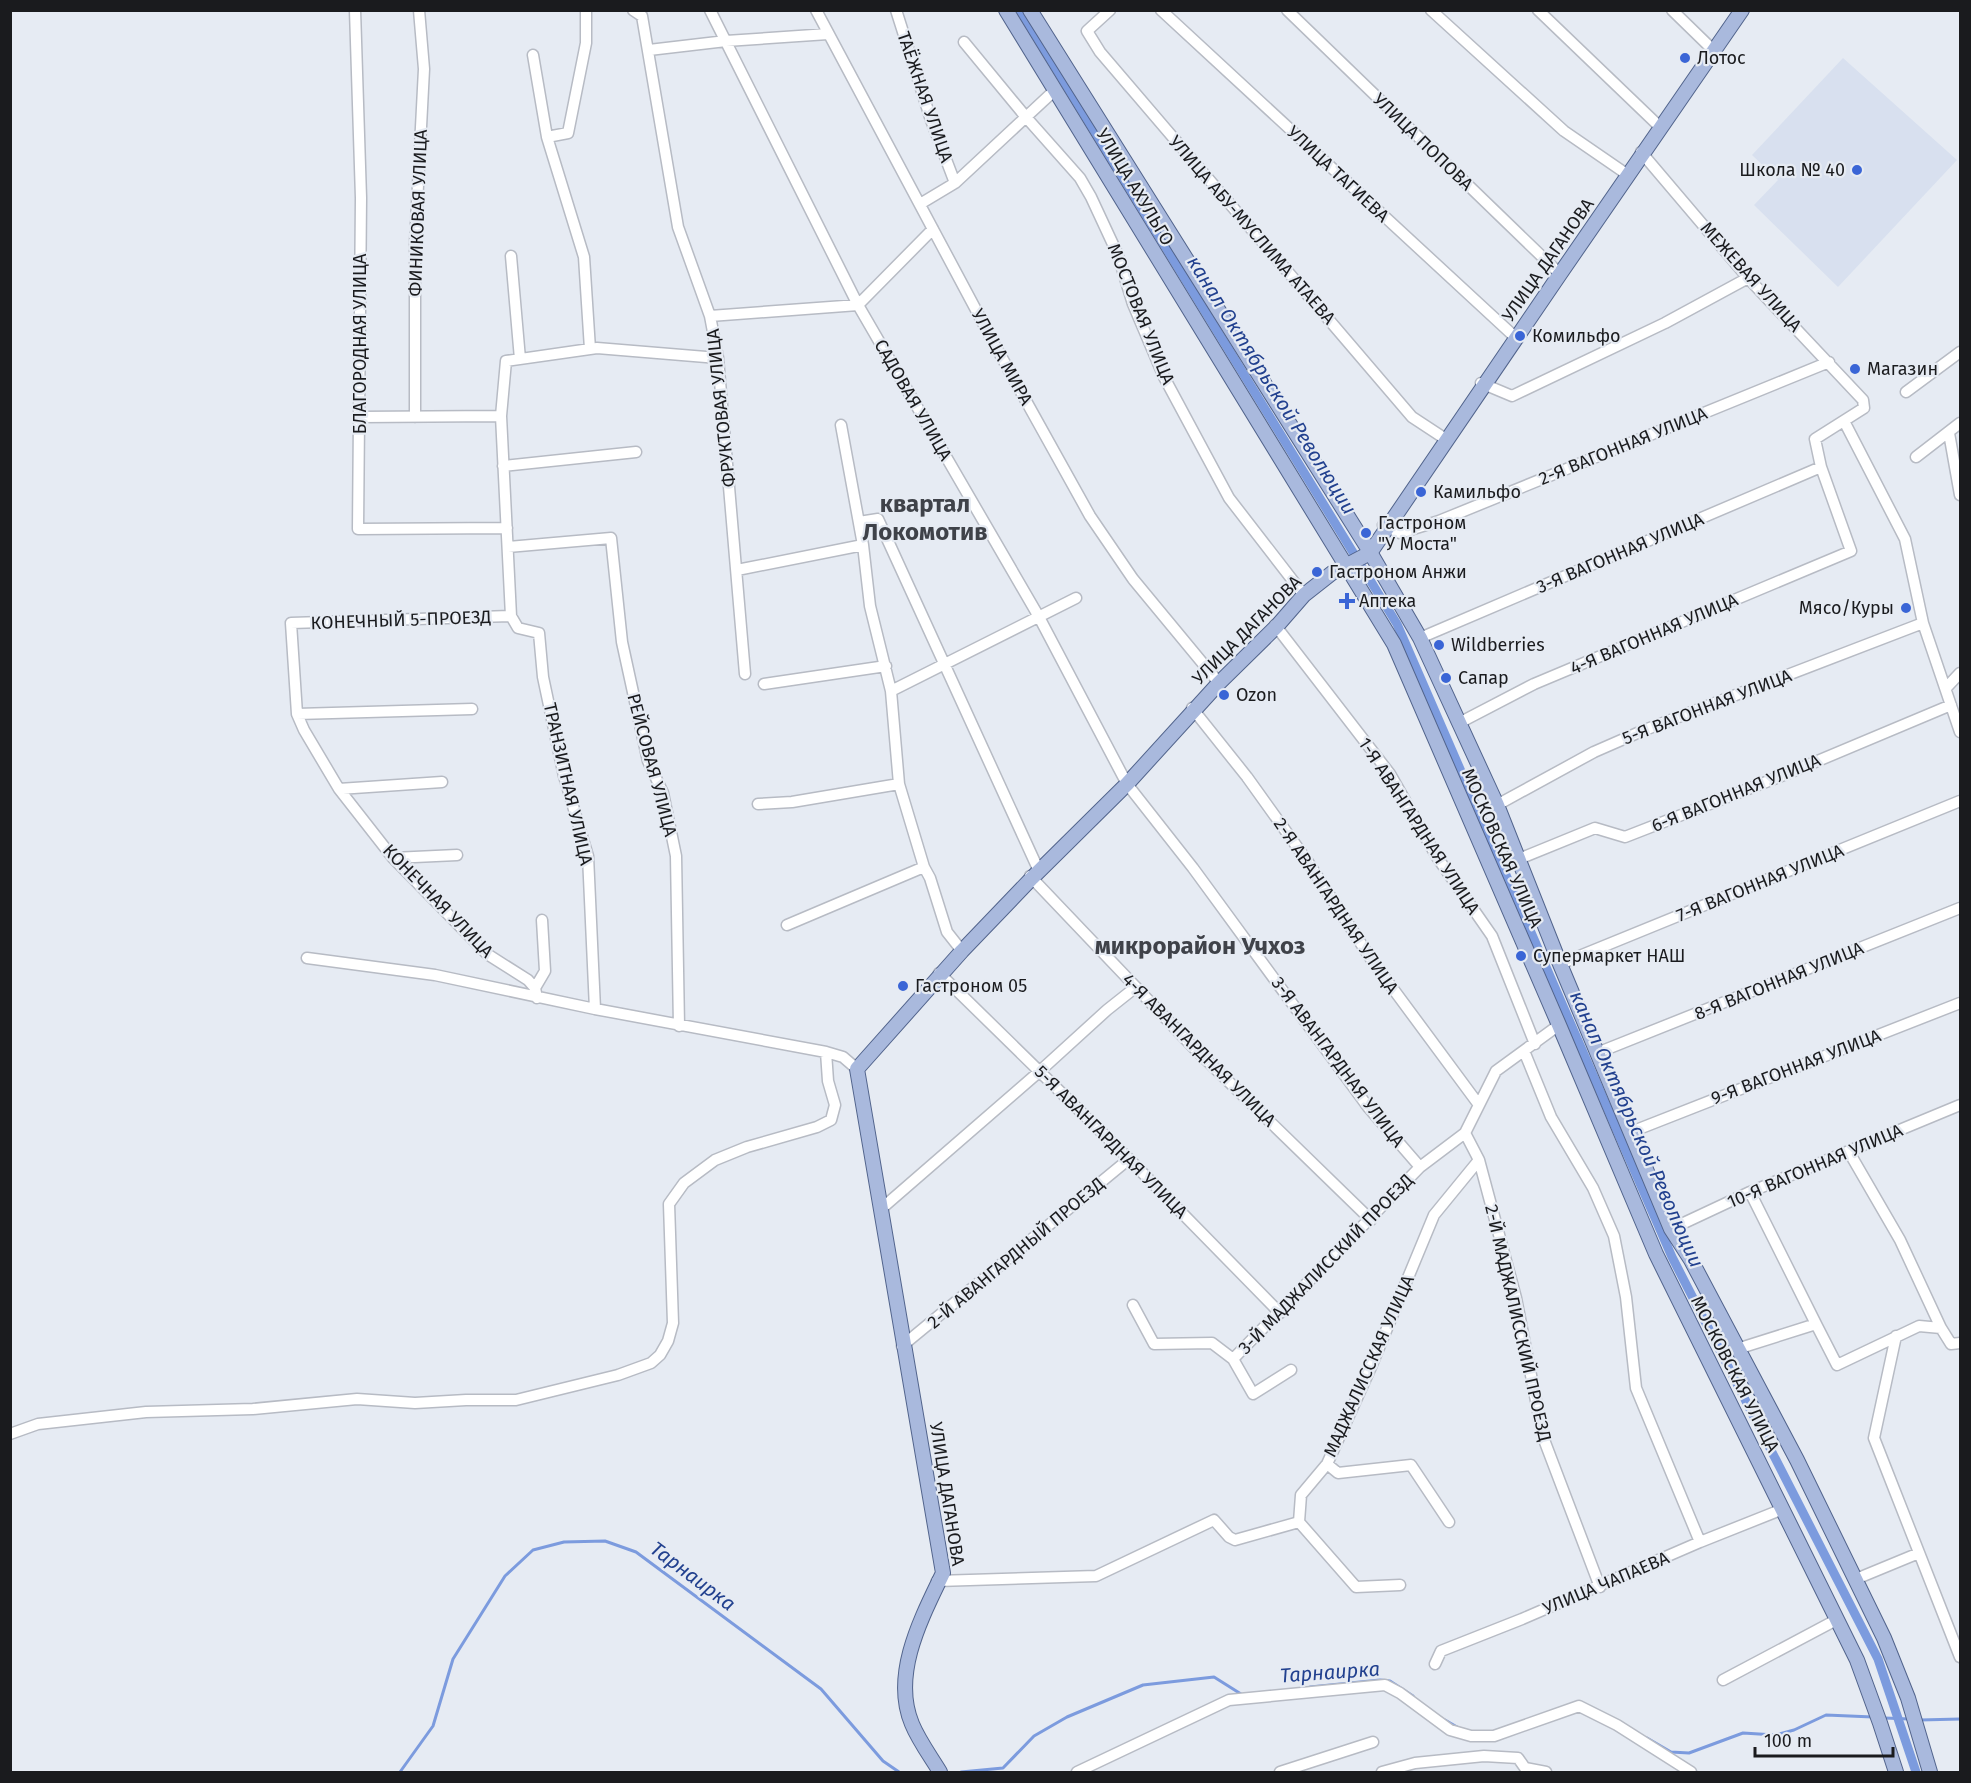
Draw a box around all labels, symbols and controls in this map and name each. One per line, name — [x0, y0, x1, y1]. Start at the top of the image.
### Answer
street label: ТАЁЖНАЯ УЛИЦА — [892, 29, 958, 166]
place label: Лотос — [1697, 47, 1746, 69]
marker: Лотос — [1678, 51, 1692, 65]
street label: УЛИЦА ПОПОВА — [1368, 89, 1478, 196]
street label: УЛИЦА ТАГИЕВА — [1282, 121, 1394, 227]
street label: УЛИЦА АХУЛЬГО — [1091, 125, 1179, 249]
street label: ФИНИКОВАЯ УЛИЦА — [404, 128, 432, 297]
street label: УЛИЦА АБУ-МУСЛИМА АТАЕВА — [1164, 131, 1340, 329]
place label: Школа № 40 — [1739, 159, 1845, 181]
marker: Школа № 40 — [1850, 163, 1864, 177]
street label: УЛИЦА ДАГАНОВА — [1497, 194, 1599, 326]
street label: МЕЖЕВАЯ УЛИЦА — [1696, 217, 1807, 337]
street label: МОСТОВАЯ УЛИЦА — [1103, 240, 1180, 388]
water label: канал Октябрьской Революции — [1182, 251, 1362, 519]
street label: БЛАГОРОДНАЯ УЛИЦА — [349, 253, 371, 434]
street label: УЛИЦА МИРА — [967, 305, 1038, 410]
place label: Комильфо — [1532, 325, 1621, 347]
street label: ФРУКТОВАЯ УЛИЦА — [702, 327, 740, 488]
marker: Комильфо — [1513, 329, 1527, 343]
street label: САДОВАЯ УЛИЦА — [869, 335, 957, 465]
place label: Магазин — [1867, 358, 1938, 380]
marker: Магазин — [1848, 362, 1862, 376]
street label: 2-Я ВАГОННАЯ УЛИЦА — [1536, 402, 1711, 490]
place label: Камильфо — [1433, 481, 1521, 503]
marker: Камильфо — [1414, 485, 1428, 499]
district label: квартал Локомотив — [862, 490, 988, 546]
street label: 3-Я ВАГОННАЯ УЛИЦА — [1533, 508, 1708, 598]
place label: Гастроном "У Моста" — [1378, 512, 1466, 555]
marker: Гастроном "У Моста" — [1359, 526, 1373, 540]
place label: Гастроном Анжи — [1329, 561, 1467, 583]
marker: Гастроном Анжи — [1310, 565, 1324, 579]
street label: УЛИЦА ДАГАНОВА — [1188, 570, 1307, 689]
street label: 4-Я ВАГОННАЯ УЛИЦА — [1567, 588, 1742, 679]
place label: Аптека — [1359, 590, 1416, 612]
marker: Аптека — [1340, 594, 1354, 608]
place label: Мясо/Куры — [1799, 597, 1894, 619]
marker: Мясо/Куры — [1899, 601, 1913, 615]
street label: КОНЕЧНЫЙ 5-ПРОЕЗД — [310, 606, 492, 634]
place label: Wildberries — [1451, 634, 1545, 656]
marker: Wildberries — [1432, 638, 1446, 652]
street label: 5-Я ВАГОННАЯ УЛИЦА — [1619, 664, 1795, 749]
place label: Сапар — [1458, 667, 1509, 689]
marker: Сапар — [1439, 671, 1453, 685]
place label: Ozon — [1236, 684, 1277, 706]
marker: Ozon — [1217, 688, 1231, 702]
street label: РЕЙСОВАЯ УЛИЦА — [622, 691, 682, 840]
street label: ТРАНЗИТНАЯ УЛИЦА — [539, 701, 598, 868]
street label: 1-Я АВАНГАРДНАЯ УЛИЦА — [1354, 733, 1485, 919]
street label: 6-Я ВАГОННАЯ УЛИЦА — [1648, 749, 1824, 837]
street label: МОСКОВСКАЯ УЛИЦА — [1457, 765, 1547, 932]
street label: 2-Я АВАНГАРДНАЯ УЛИЦА — [1269, 814, 1403, 999]
street label: 7-Я ВАГОННАЯ УЛИЦА — [1673, 839, 1848, 927]
street label: КОНЕЧНАЯ УЛИЦА — [378, 840, 498, 963]
district label: микрорайон Учхоз — [1095, 932, 1305, 960]
street label: 8-Я ВАГОННАЯ УЛИЦА — [1691, 937, 1867, 1025]
place label: Супермаркет НАШ — [1533, 945, 1685, 967]
marker: Супермаркет НАШ — [1514, 949, 1528, 963]
street label: 4-Я АВАНГАРДНАЯ УЛИЦА — [1118, 969, 1281, 1132]
street label: 3-Я АВАНГАРДНАЯ УЛИЦА — [1267, 973, 1410, 1152]
place label: Гастроном 05 — [915, 975, 1027, 997]
marker: Гастроном 05 — [896, 979, 910, 993]
water label: канал Октябрьской Революции — [1565, 987, 1709, 1271]
street label: 9-Я ВАГОННАЯ УЛИЦА — [1708, 1024, 1885, 1110]
street label: 5-Я АВАНГАРДНАЯ УЛИЦА — [1030, 1061, 1193, 1224]
street label: 10-Я ВАГОННАЯ УЛИЦА — [1724, 1119, 1907, 1213]
street label: 3-Й МАДЖАЛИССКИЙ ПРОЕЗД — [1234, 1169, 1418, 1359]
street label: 2-Й АВАНГАРДНЫЙ ПРОЕЗД — [923, 1173, 1109, 1333]
street label: 2-Й МАДЖАЛИССКИЙ ПРОЕЗД — [1480, 1202, 1556, 1444]
street label: МАДЖАЛИССКАЯ УЛИЦА — [1319, 1271, 1419, 1460]
street label: МОСКОВСКАЯ УЛИЦА — [1686, 1292, 1784, 1456]
street label: УЛИЦА ДАГАНОВА — [925, 1420, 969, 1568]
water label: Тарнаирка — [646, 1536, 740, 1616]
street label: УЛИЦА ЧАПАЕВА — [1540, 1546, 1673, 1620]
water label: Тарнаирка — [1279, 1657, 1381, 1687]
scale bar — [1755, 1720, 1893, 1758]
text: 100 m — [1764, 1730, 1812, 1752]

